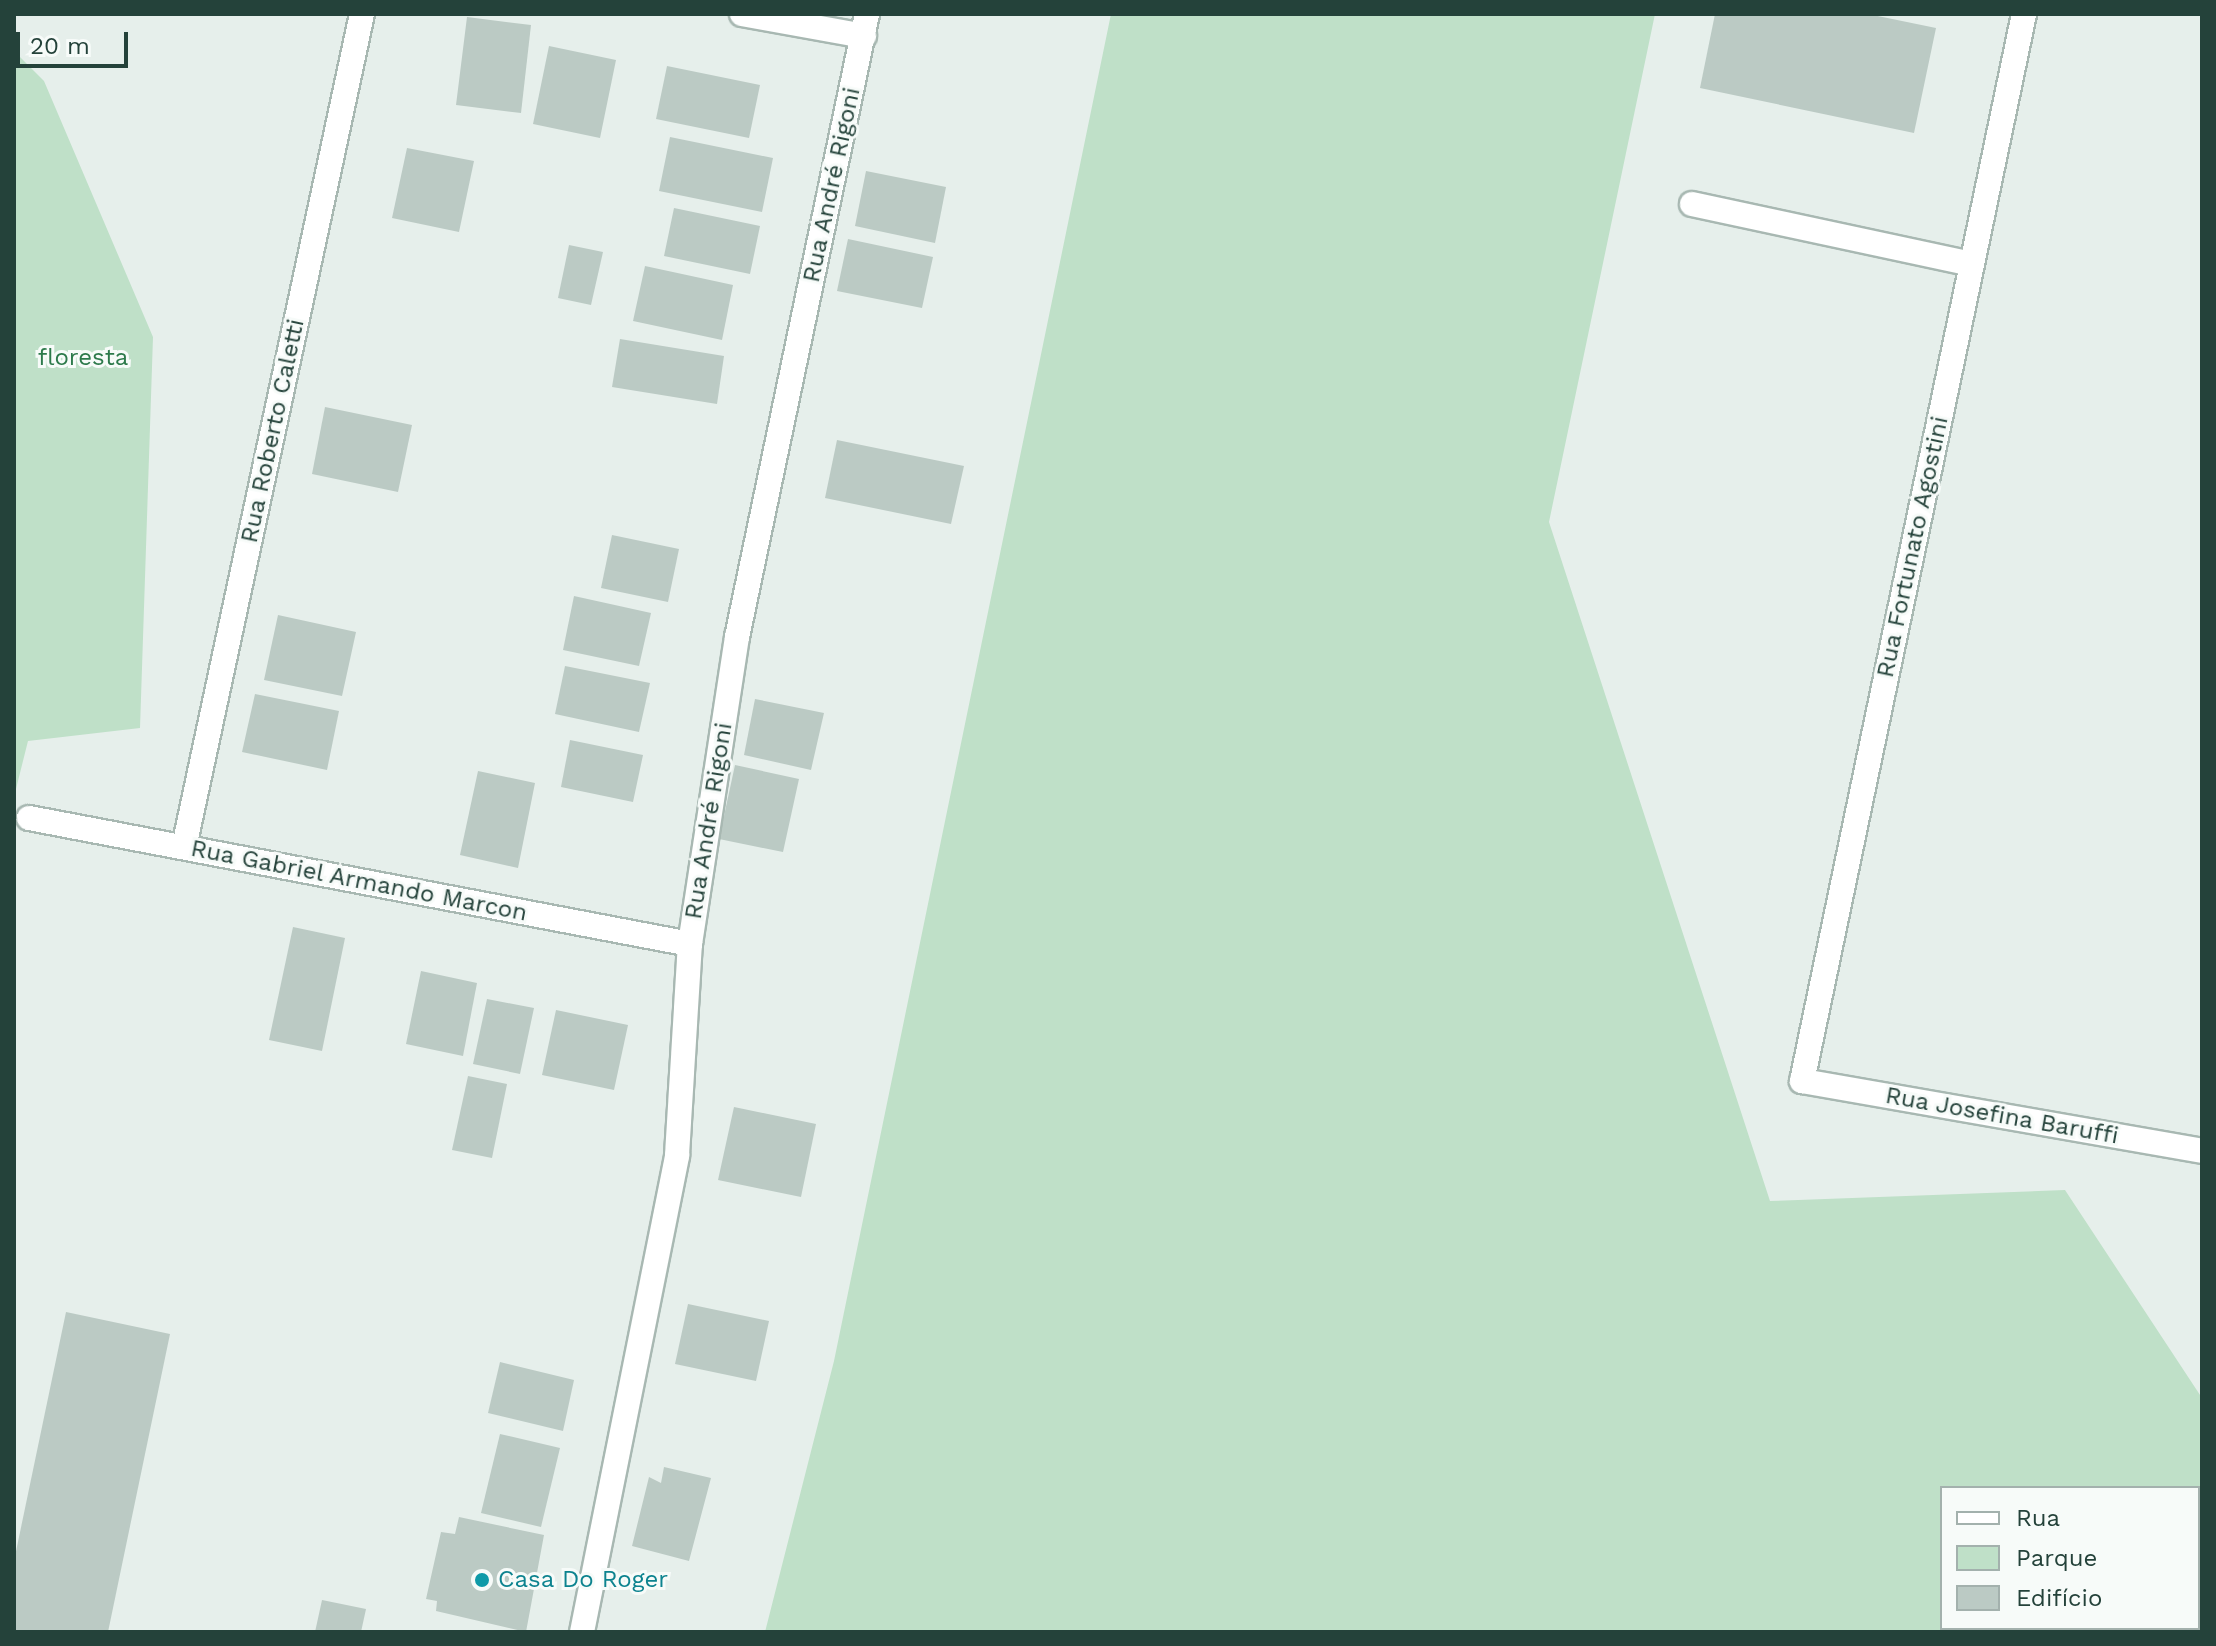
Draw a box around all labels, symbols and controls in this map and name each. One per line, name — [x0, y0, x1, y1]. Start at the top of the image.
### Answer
scale bar — [20, 16, 132, 66]
text: 20 m — [30, 32, 90, 60]
street label: Rua André Rigoni — [797, 84, 867, 286]
street label: Rua Roberto Caletti — [235, 316, 311, 546]
park label: floresta — [38, 344, 128, 372]
street label: Rua Fortunato Agostini — [1871, 413, 1955, 681]
street label: Rua André Rigoni — [679, 720, 739, 922]
street label: Rua Gabriel Armando Marcon — [187, 834, 531, 928]
street label: Rua Josefina Baruffi — [1882, 1081, 2122, 1151]
legend — [1940, 1486, 2200, 1630]
text: Rua — [2016, 1504, 2060, 1532]
text: Parque — [2016, 1544, 2097, 1572]
place label: Casa Do Roger — [498, 1566, 669, 1594]
marker: Casa Do Roger — [473, 1571, 491, 1589]
text: Edifício — [2016, 1584, 2102, 1612]

